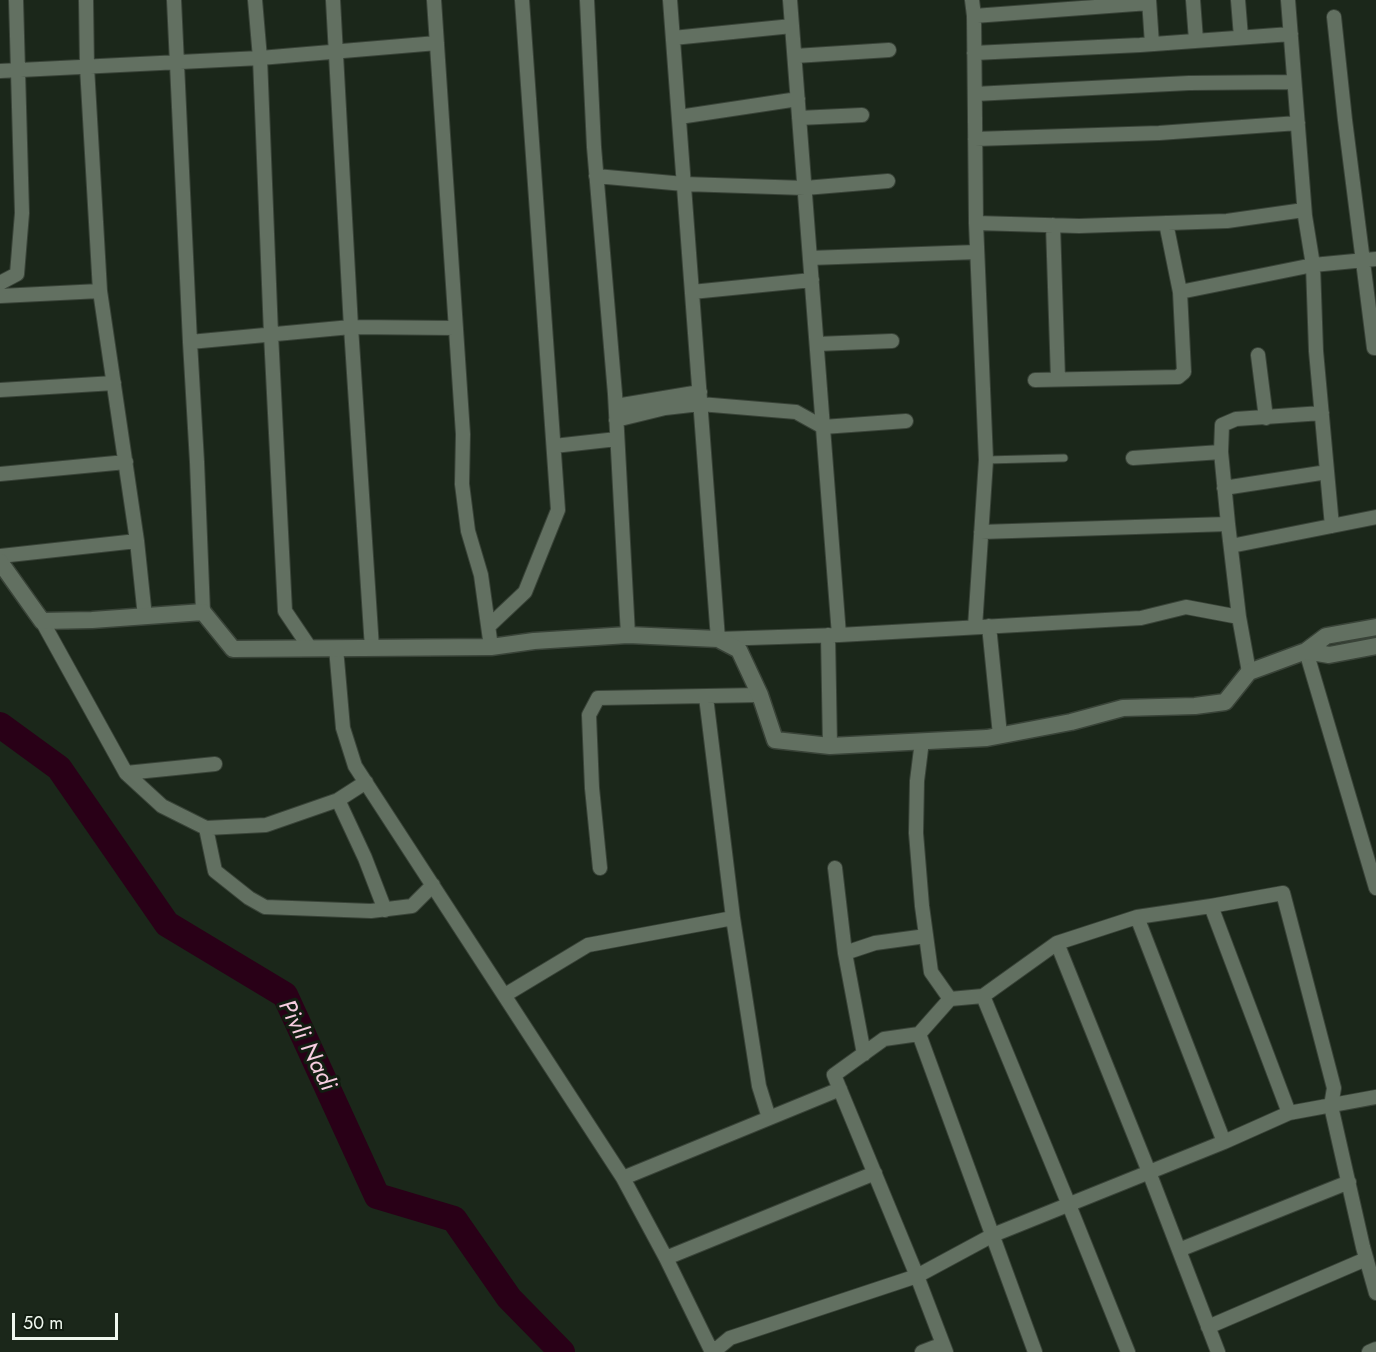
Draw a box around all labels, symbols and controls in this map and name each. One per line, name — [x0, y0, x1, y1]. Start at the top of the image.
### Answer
water label: Pivli Nadi — [271, 996, 341, 1096]
scale bar — [15, 1301, 122, 1339]
text: 50 m — [23, 1310, 63, 1336]

